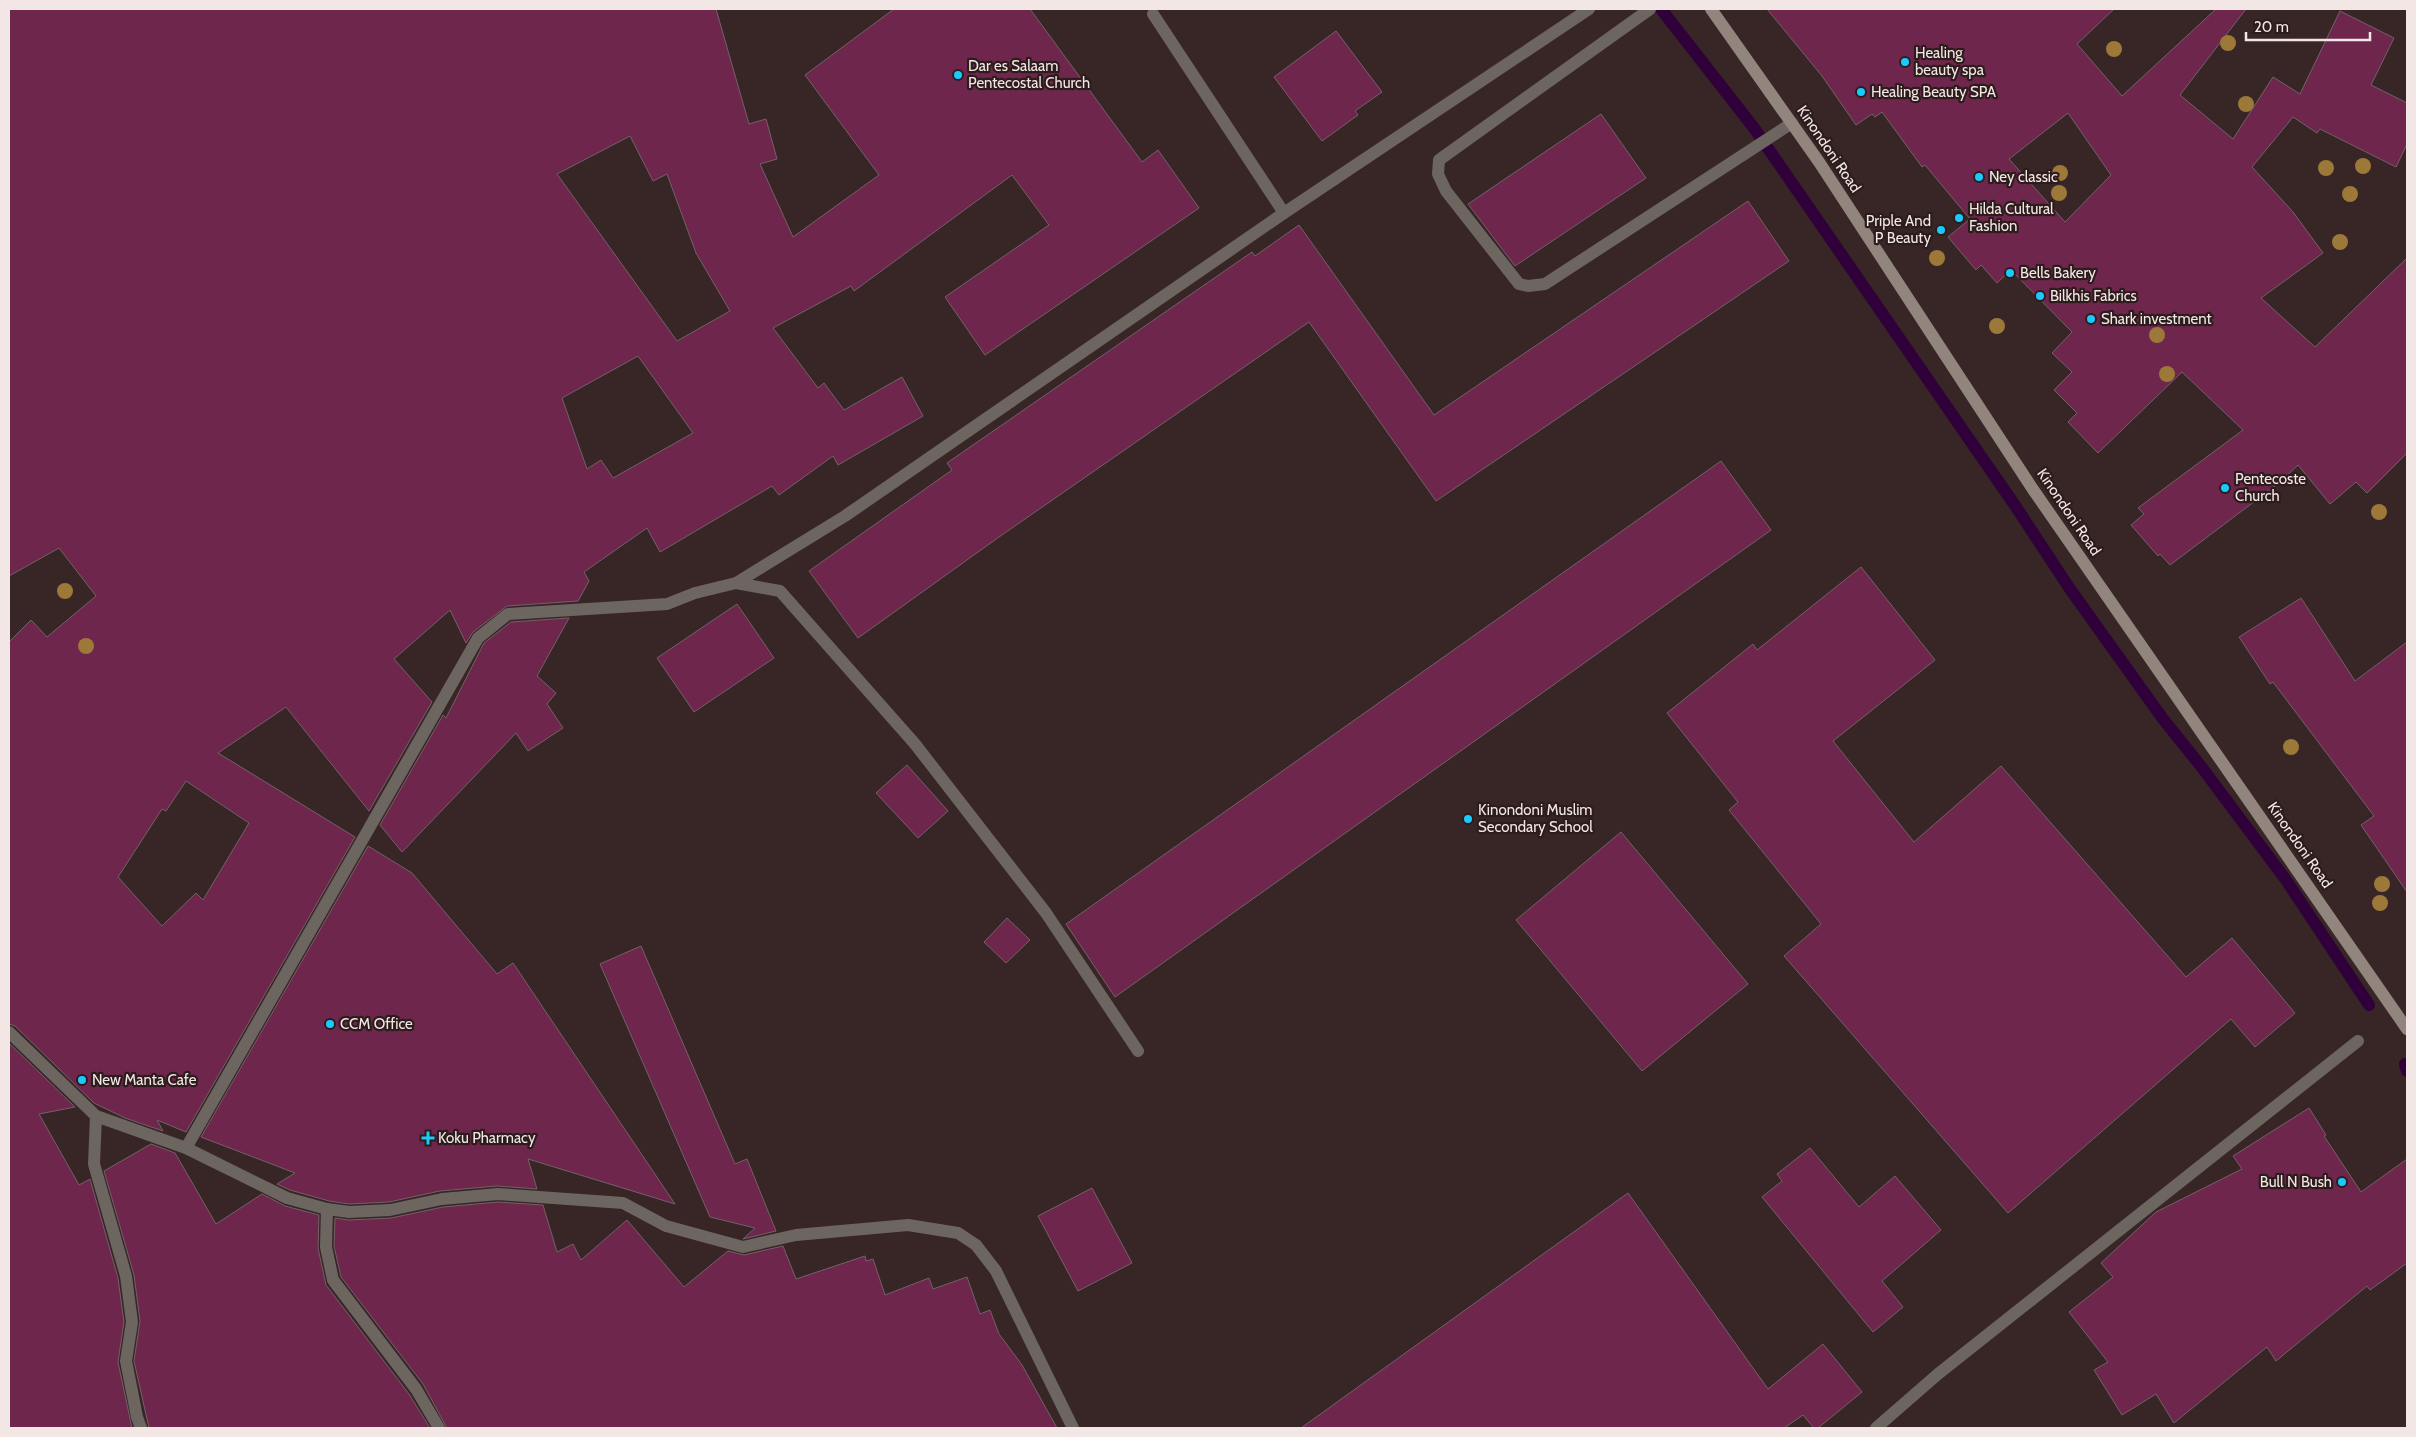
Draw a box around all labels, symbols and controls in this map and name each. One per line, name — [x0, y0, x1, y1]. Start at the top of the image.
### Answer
scale bar — [2246, 10, 2370, 42]
text: 20 m — [2254, 18, 2289, 36]
place label: Healing beauty spa — [1915, 44, 1985, 79]
marker: Healing beauty spa — [1899, 56, 1911, 68]
place label: Dar es Salaam Pentecostal Church — [968, 57, 1090, 92]
marker: Dar es Salaam Pentecostal Church — [952, 69, 964, 81]
place label: Healing Beauty SPA — [1871, 83, 1997, 101]
marker: Healing Beauty SPA — [1855, 86, 1867, 98]
street label: Kinondoni Road — [1793, 102, 1865, 196]
place label: Ney classic — [1989, 168, 2058, 186]
marker: Ney classic — [1973, 171, 1985, 183]
place label: Hilda Cultural Fashion — [1969, 200, 2054, 235]
place label: Priple And P Beauty — [1866, 212, 1931, 247]
marker: Hilda Cultural Fashion — [1953, 212, 1965, 224]
marker: Priple And P Beauty — [1935, 224, 1947, 236]
place label: Bells Bakery — [2020, 264, 2096, 282]
marker: Bells Bakery — [2004, 267, 2016, 279]
place label: Bilkhis Fabrics — [2050, 287, 2137, 305]
marker: Bilkhis Fabrics — [2034, 290, 2046, 302]
place label: Shark investment — [2101, 310, 2212, 328]
marker: Shark investment — [2085, 313, 2097, 325]
street label: Kinondoni Road — [2033, 465, 2105, 559]
place label: Pentecoste Church — [2235, 470, 2306, 505]
marker: Pentecoste Church — [2219, 482, 2231, 494]
street label: Kinondoni Road — [2264, 798, 2336, 892]
place label: Kinondoni Muslim Secondary School — [1478, 801, 1593, 836]
marker: Kinondoni Muslim Secondary School — [1462, 813, 1474, 825]
place label: CCM Office — [340, 1015, 413, 1033]
marker: CCM Office — [324, 1018, 336, 1030]
place label: New Manta Cafe — [92, 1071, 197, 1089]
marker: New Manta Cafe — [76, 1074, 88, 1086]
place label: Koku Pharmacy — [438, 1129, 536, 1147]
marker: Koku Pharmacy — [422, 1132, 434, 1144]
place label: Bull N Bush — [2260, 1173, 2332, 1191]
marker: Bull N Bush — [2336, 1176, 2348, 1188]

